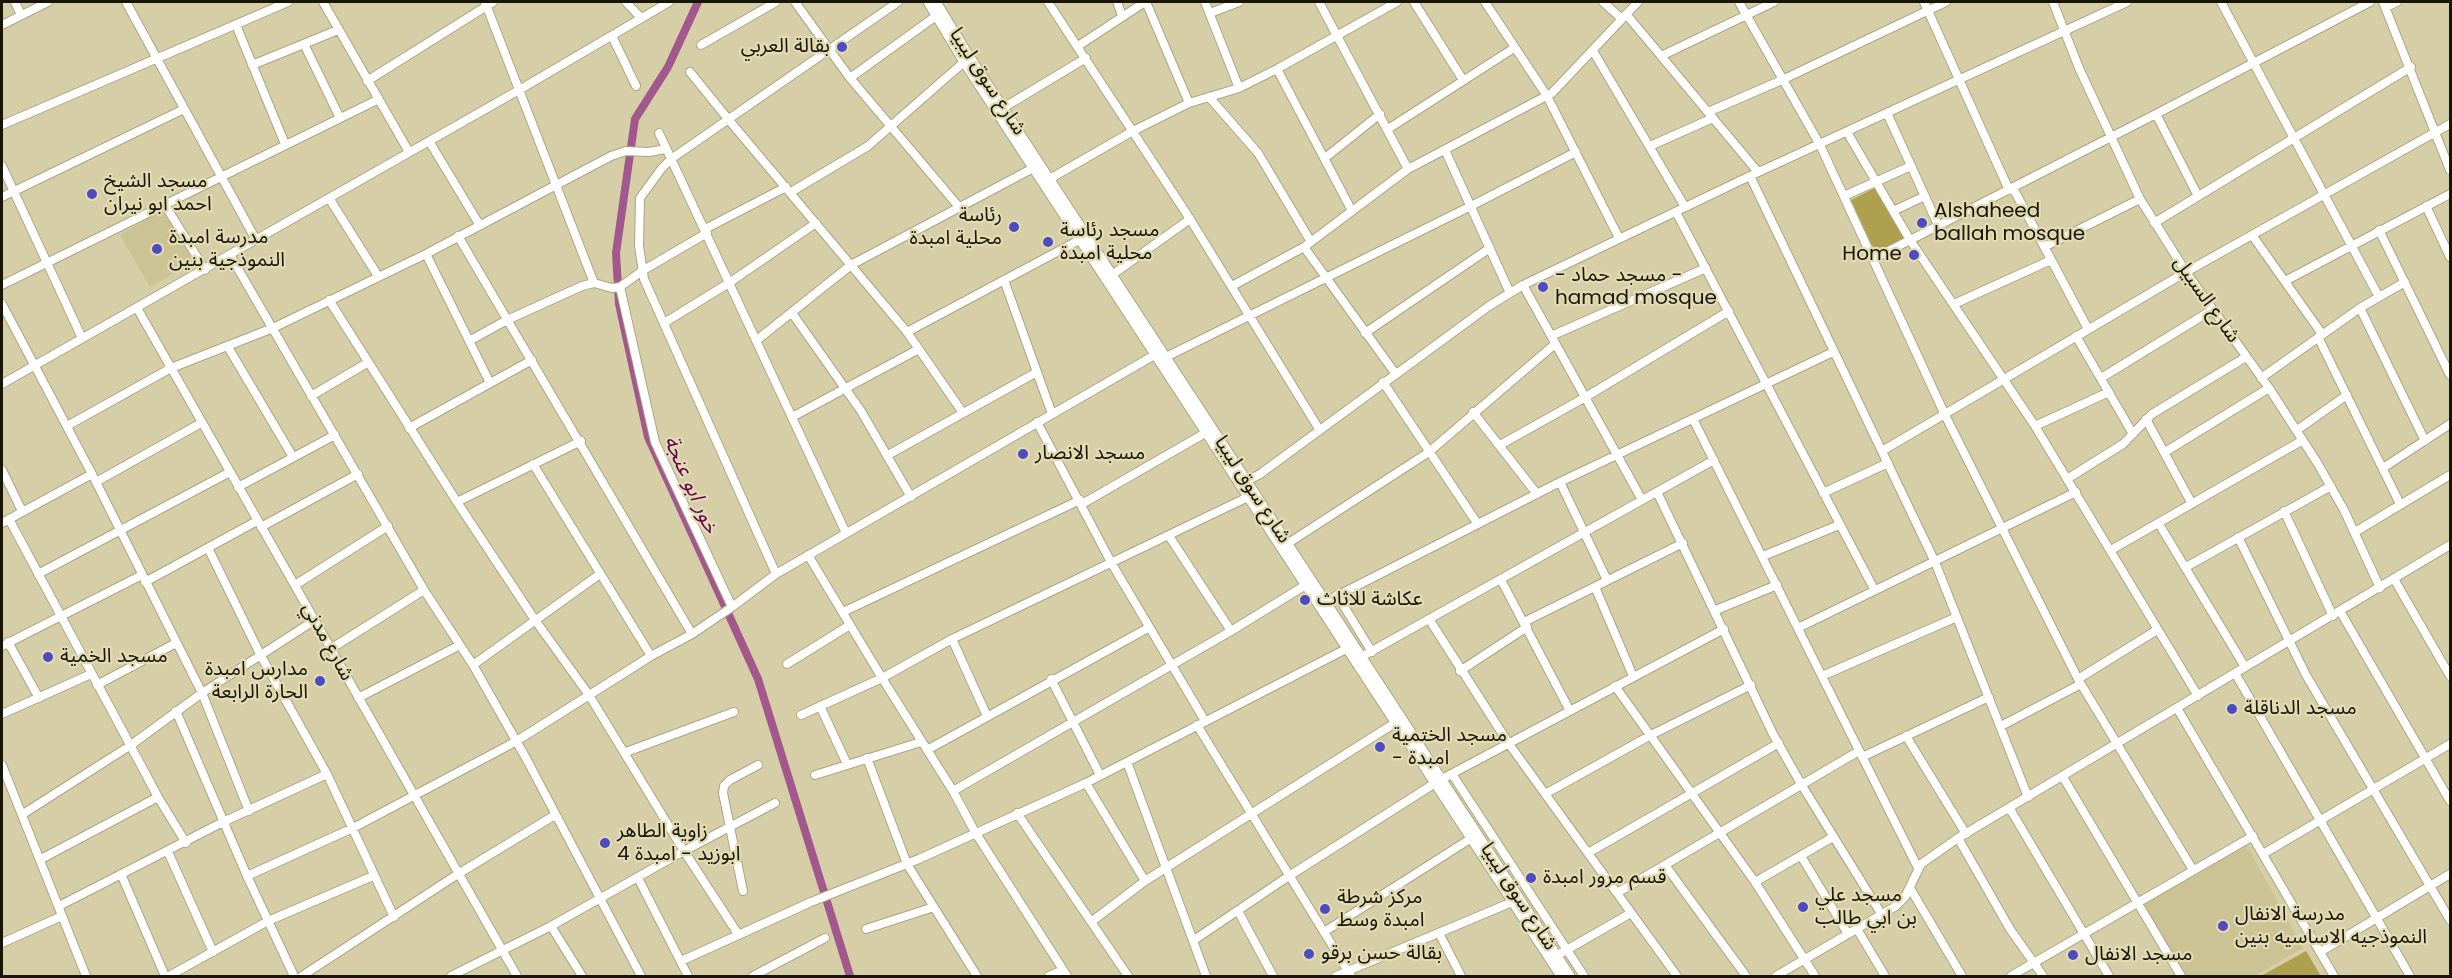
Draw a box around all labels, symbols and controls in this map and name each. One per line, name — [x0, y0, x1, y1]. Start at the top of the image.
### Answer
street label: شارع سوق ليبيا — [943, 24, 1031, 140]
place label: بقالة العربي — [741, 35, 830, 59]
marker: بقالة العربي — [835, 40, 849, 54]
place label: مسجد الشيخ احمد ابو نيران — [104, 170, 212, 217]
marker: مسجد الشيخ احمد ابو نيران — [85, 187, 99, 201]
place label: Alshaheed ballah mosque — [1934, 200, 2085, 247]
place label: رئاسة محلية امبدة — [909, 204, 1002, 251]
marker: Alshaheed ballah mosque — [1915, 216, 1929, 230]
place label: مسجد رئاسة محلية امبدة — [1060, 219, 1160, 266]
marker: رئاسة محلية امبدة — [1007, 220, 1021, 234]
place label: مدرسة امبدة النموذجية بنين — [169, 226, 285, 273]
marker: مسجد رئاسة محلية امبدة — [1041, 235, 1055, 249]
marker: مدرسة امبدة النموذجية بنين — [150, 242, 164, 256]
place label: Home — [1842, 243, 1902, 267]
marker: Home — [1907, 248, 1921, 262]
street label: شارع السبيل — [2167, 252, 2245, 348]
place label: - مسجد حماد - hamad mosque — [1555, 264, 1717, 311]
marker: - مسجد حماد - hamad mosque — [1536, 280, 1550, 294]
water label: خور ابو عنجة — [657, 432, 723, 538]
street label: شارع سوق ليبيا — [1208, 432, 1296, 548]
place label: مسجد الانصار — [1035, 442, 1145, 466]
marker: مسجد الانصار — [1016, 447, 1030, 461]
place label: عكاشة للاثاث — [1317, 588, 1423, 612]
marker: عكاشة للاثاث — [1298, 593, 1312, 607]
street label: شارع مدني — [296, 599, 358, 685]
place label: مسجد الخمية — [60, 645, 168, 669]
marker: مسجد الخمية — [41, 650, 55, 664]
place label: مدارس امبدة الحارة الرابعة — [205, 658, 308, 705]
marker: مدارس امبدة الحارة الرابعة — [313, 674, 327, 688]
place label: مسجد الدناقلة — [2244, 697, 2357, 721]
marker: مسجد الدناقلة — [2225, 702, 2239, 716]
place label: مسجد الختمية - امبدة — [1392, 724, 1507, 771]
marker: مسجد الختمية - امبدة — [1373, 740, 1387, 754]
place label: زاوية الطاهر ابوزيد - امبدة 4 — [617, 820, 740, 867]
marker: زاوية الطاهر ابوزيد - امبدة 4 — [598, 836, 612, 850]
street label: شارع سوق ليبيا — [1474, 839, 1562, 955]
place label: قسم مرور امبدة — [1543, 866, 1666, 890]
marker: قسم مرور امبدة — [1524, 871, 1538, 885]
place label: مسجد علي بن ابي طالب — [1815, 884, 1917, 931]
place label: مركز شرطة امبدة وسط — [1337, 886, 1424, 933]
marker: مسجد علي بن ابي طالب — [1796, 900, 1810, 914]
marker: مركز شرطة امبدة وسط — [1318, 902, 1332, 916]
place label: مدرسة الانفال النموذجيه الاساسيه بنين — [2235, 903, 2427, 950]
marker: مدرسة الانفال النموذجيه الاساسيه بنين — [2216, 919, 2230, 933]
place label: بقالة حسن برقو — [1321, 942, 1442, 966]
place label: مسجد الانفال — [2085, 943, 2193, 967]
marker: بقالة حسن برقو — [1302, 947, 1316, 961]
marker: مسجد الانفال — [2066, 948, 2080, 962]

